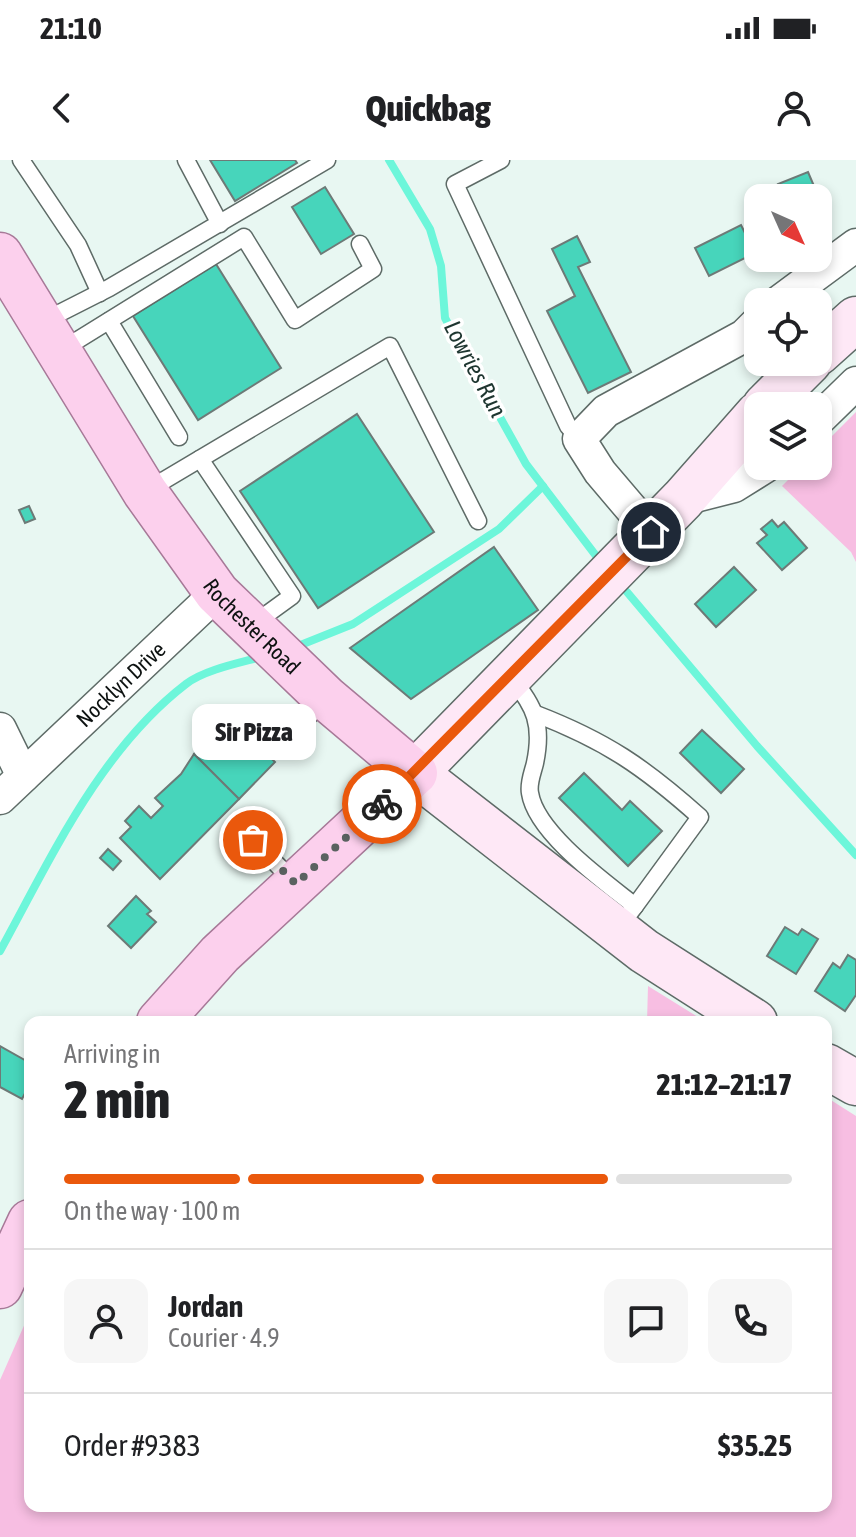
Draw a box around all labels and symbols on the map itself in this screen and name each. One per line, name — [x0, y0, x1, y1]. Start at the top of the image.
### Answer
north arrow — [744, 184, 832, 272]
water label: Lowries Run — [439, 316, 512, 422]
pin — [617, 498, 685, 566]
street label: Rochester Road — [198, 573, 306, 679]
street label: Nocklyn Drive — [71, 636, 170, 732]
callout: Sir Pizza — [191, 704, 315, 760]
courier — [342, 764, 422, 844]
pin — [219, 806, 287, 874]

